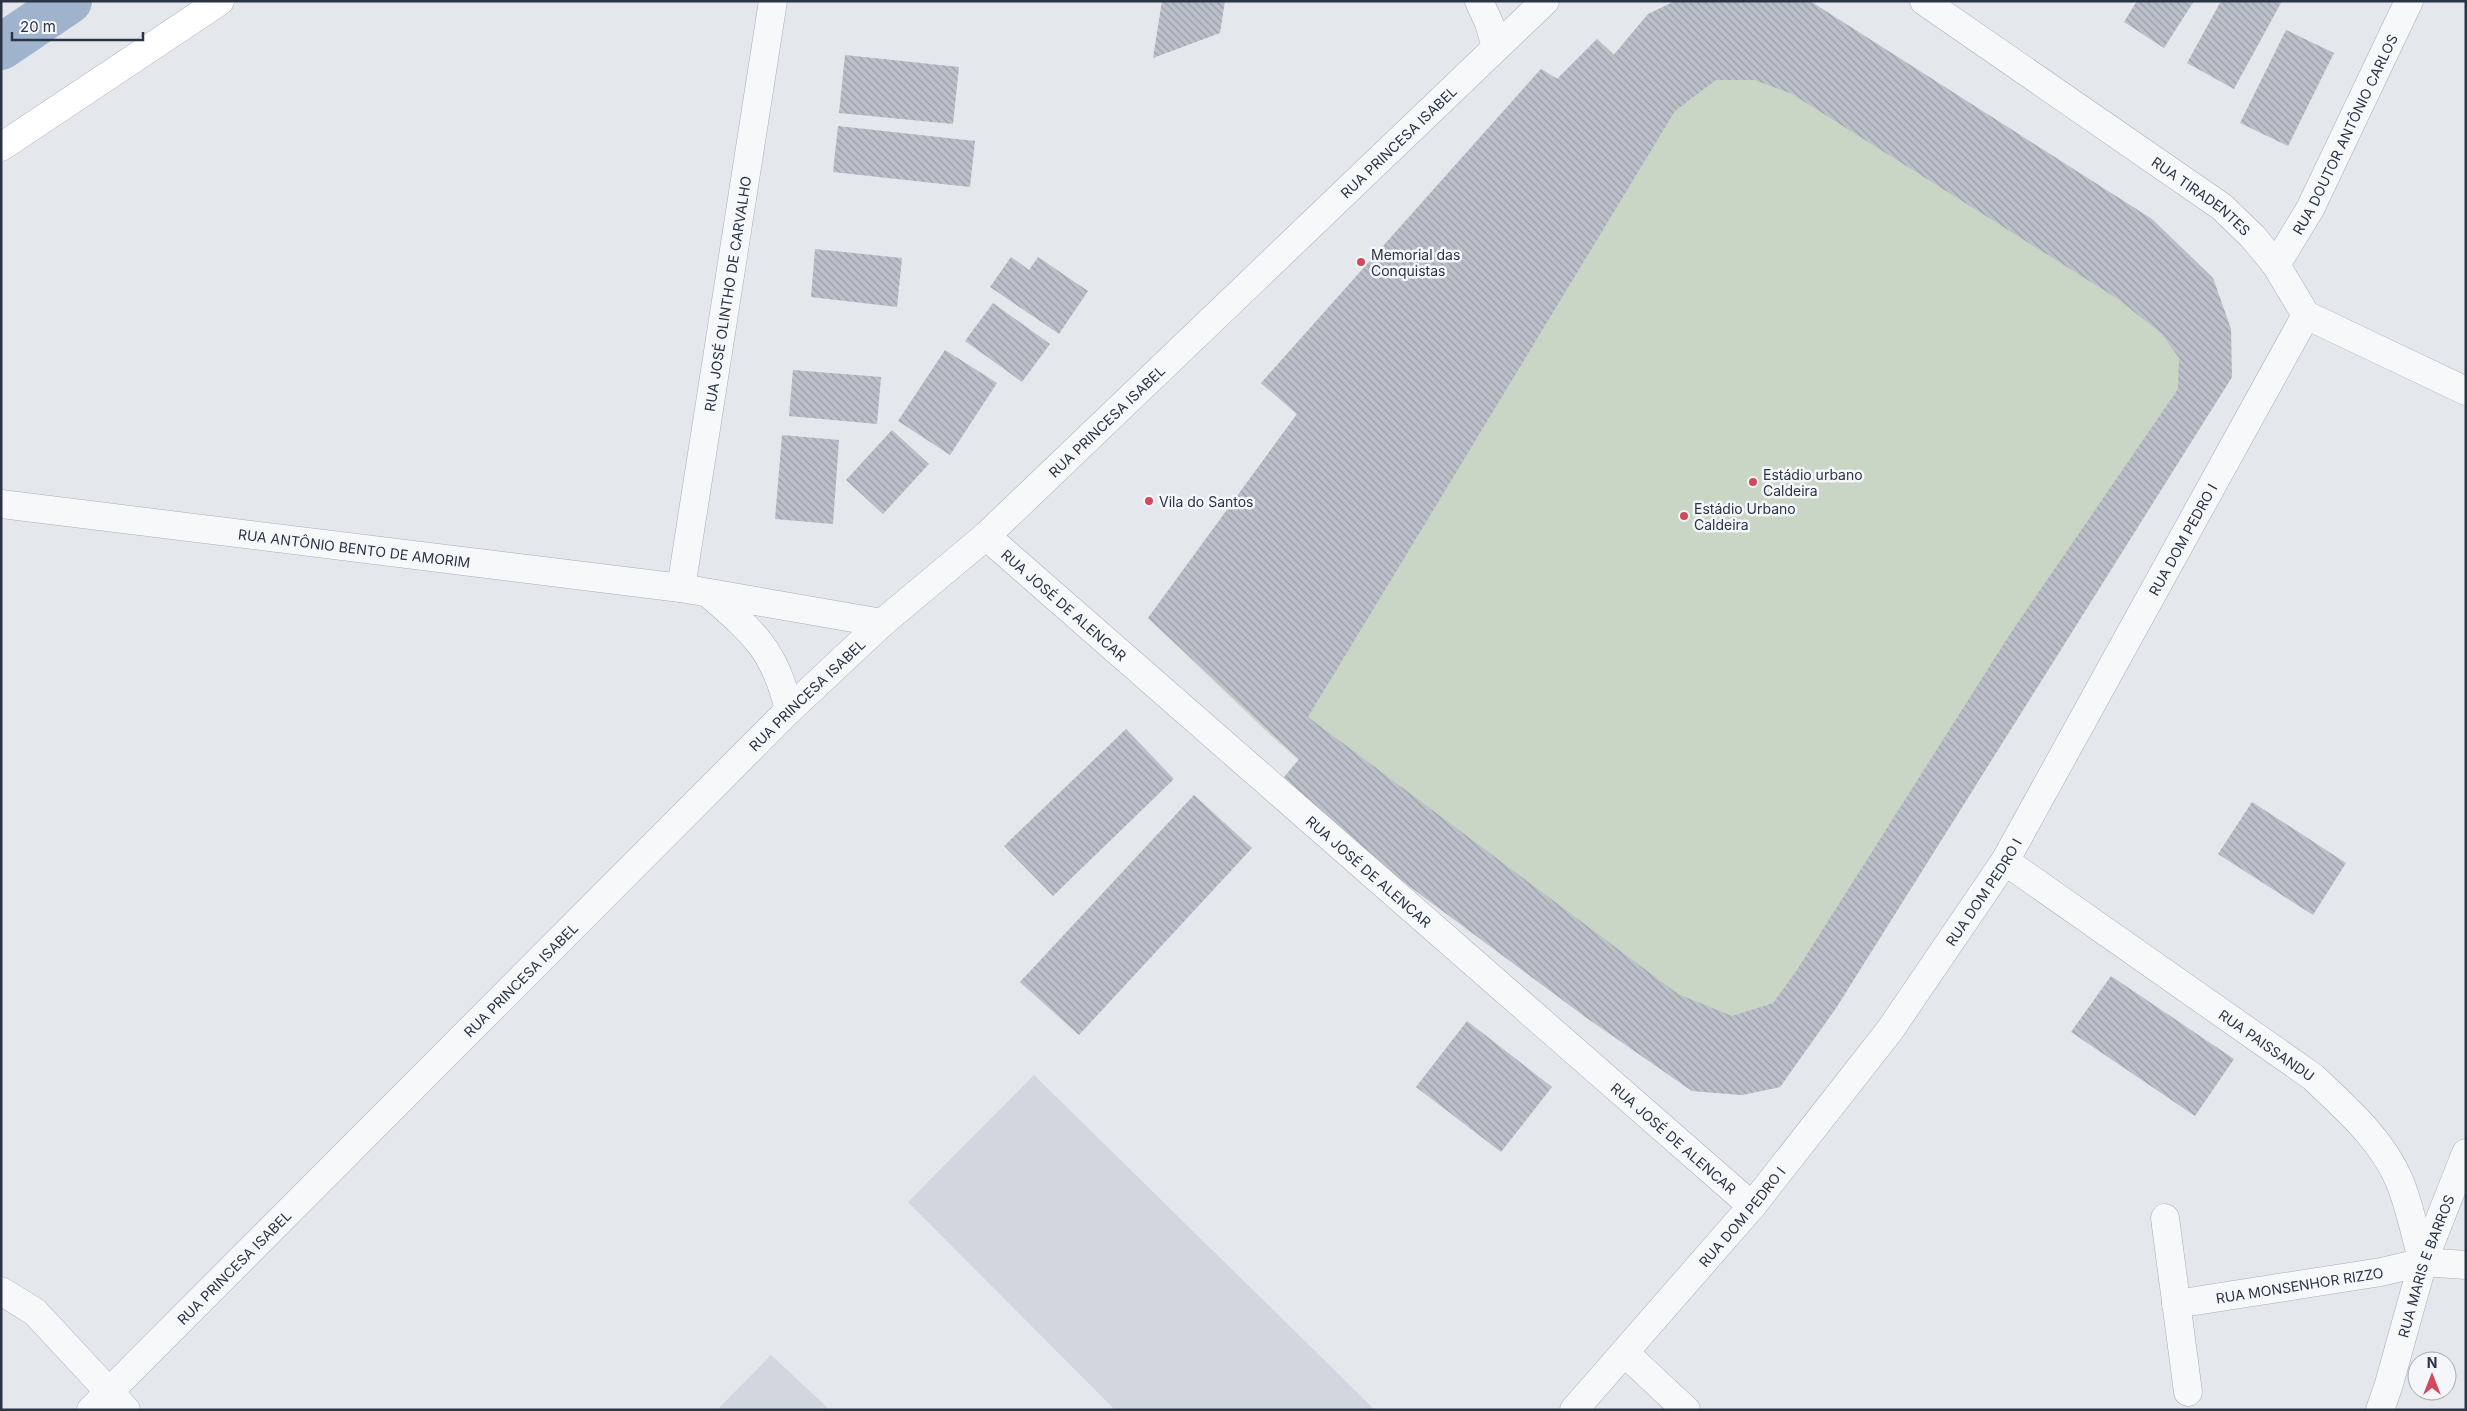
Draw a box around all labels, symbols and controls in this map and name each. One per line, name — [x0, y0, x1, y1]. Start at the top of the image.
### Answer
scale bar — [12, 10, 144, 42]
text: 20 m — [20, 17, 56, 36]
street label: RUA DOUTOR ANTÔNIO CARLOS — [2288, 31, 2401, 237]
street label: RUA PRINCESA ISABEL — [1337, 82, 1460, 201]
street label: RUA TIRADENTES — [2149, 153, 2254, 239]
street label: RUA JOSÉ OLINTHO DE CARVALHO — [700, 175, 754, 413]
place label: Memorial das Conquistas — [1371, 246, 1460, 279]
marker: Memorial das Conquistas — [1355, 256, 1367, 268]
street label: RUA PRINCESA ISABEL — [1045, 361, 1168, 480]
place label: Estádio urbano Caldeira — [1763, 466, 1863, 499]
marker: Estádio urbano Caldeira — [1747, 476, 1759, 488]
street label: RUA DOM PEDRO I — [2145, 481, 2220, 598]
place label: Vila do Santos — [1159, 493, 1254, 510]
marker: Vila do Santos — [1143, 495, 1155, 507]
place label: Estádio Urbano Caldeira — [1694, 500, 1796, 533]
marker: Estádio Urbano Caldeira — [1678, 510, 1690, 522]
street label: RUA ANTÔNIO BENTO DE AMORIM — [237, 525, 471, 570]
street label: RUA JOSÉ DE ALENCAR — [998, 545, 1130, 664]
street label: RUA PRINCESA ISABEL — [745, 635, 868, 754]
street label: RUA JOSÉ DE ALENCAR — [1303, 812, 1435, 930]
street label: RUA DOM PEDRO I — [1942, 835, 2024, 949]
street label: RUA PRINCESA ISABEL — [460, 919, 581, 1040]
street label: RUA PAISSANDU — [2216, 1005, 2318, 1084]
street label: RUA JOSÉ DE ALENCAR — [1608, 1079, 1740, 1197]
street label: RUA DOM PEDRO I — [1695, 1163, 1788, 1270]
street label: RUA MARIS E BARROS — [2394, 1192, 2457, 1339]
street label: RUA PRINCESA ISABEL — [173, 1206, 294, 1328]
street label: RUA MONSENHOR RIZZO — [2214, 1263, 2385, 1306]
north arrow — [2407, 1351, 2457, 1401]
text: N — [2427, 1354, 2437, 1371]

